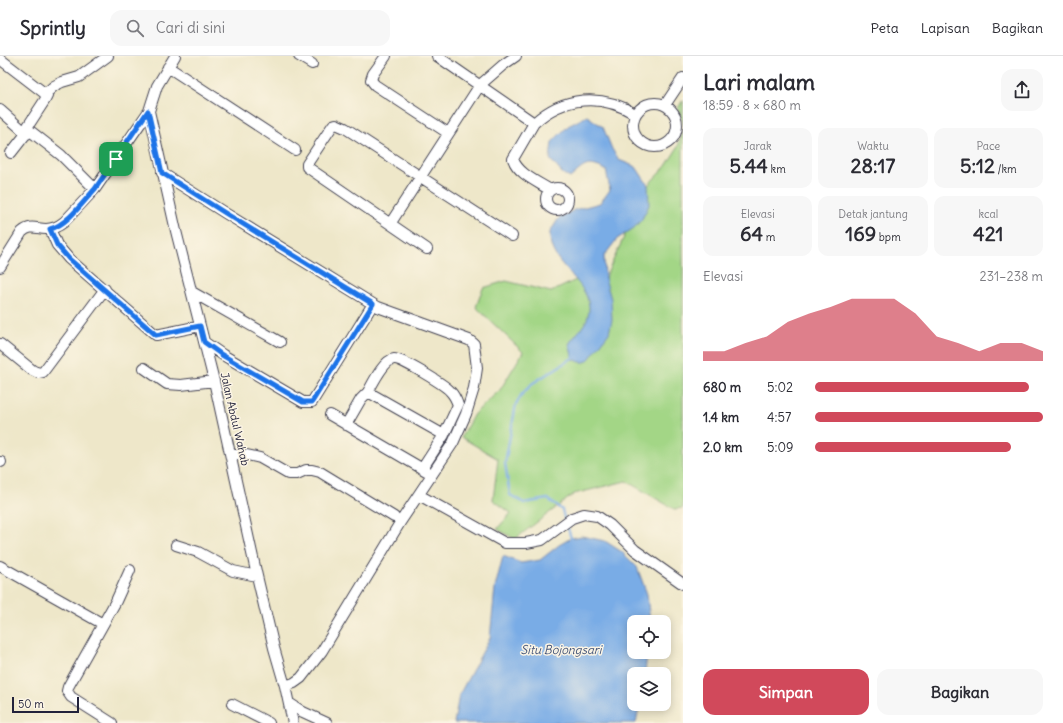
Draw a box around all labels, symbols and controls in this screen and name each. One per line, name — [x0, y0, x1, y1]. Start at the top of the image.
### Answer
search box — [110, 10, 390, 46]
text: Sprintly — [20, 16, 86, 40]
icon: search — [124, 17, 146, 39]
text: Cari di sini — [156, 18, 225, 37]
text: Peta — [871, 19, 899, 37]
text: Lapisan — [921, 19, 970, 37]
text: Bagikan — [992, 19, 1043, 37]
text: Lari malam — [703, 68, 815, 96]
button: share — [1001, 69, 1043, 111]
text: 18:59 · 8 × 680 m — [703, 97, 801, 114]
text: Jarak — [744, 139, 772, 153]
text: Waktu — [857, 139, 889, 153]
text: Pace — [976, 139, 1000, 153]
pin — [99, 142, 133, 176]
icon: arrive — [105, 148, 127, 170]
text: 5.44 — [730, 153, 768, 178]
text: 28:17 — [851, 153, 895, 178]
text: 5:12 — [960, 153, 995, 178]
text: km — [768, 162, 786, 176]
text: /km — [995, 162, 1017, 176]
text: Elevasi — [741, 207, 775, 221]
text: Detak jantung — [838, 207, 908, 221]
text: kcal — [978, 207, 998, 221]
text: 64 — [740, 221, 763, 246]
text: 169 — [845, 221, 876, 246]
text: 421 — [973, 221, 1004, 246]
text: m — [763, 230, 775, 244]
text: bpm — [876, 230, 901, 244]
text: Elevasi — [703, 268, 743, 285]
text: 231–238 m — [980, 268, 1043, 285]
street label: Jalan Abdul Wahab — [217, 371, 253, 467]
text: 680 m — [703, 379, 741, 396]
text: 5:02 — [767, 379, 793, 396]
text: 1.4 km — [703, 409, 739, 426]
text: 4:57 — [767, 409, 791, 426]
text: 2.0 km — [703, 439, 743, 456]
text: 5:09 — [767, 439, 793, 456]
map controls — [627, 615, 671, 711]
button: locate — [627, 615, 671, 659]
water label: Situ Bojongsari — [521, 642, 603, 657]
button: layers — [627, 667, 671, 711]
button: Simpan — [703, 669, 869, 715]
button: Bagikan — [877, 669, 1043, 715]
scale bar — [12, 695, 79, 714]
text: 50 m — [18, 697, 44, 711]

